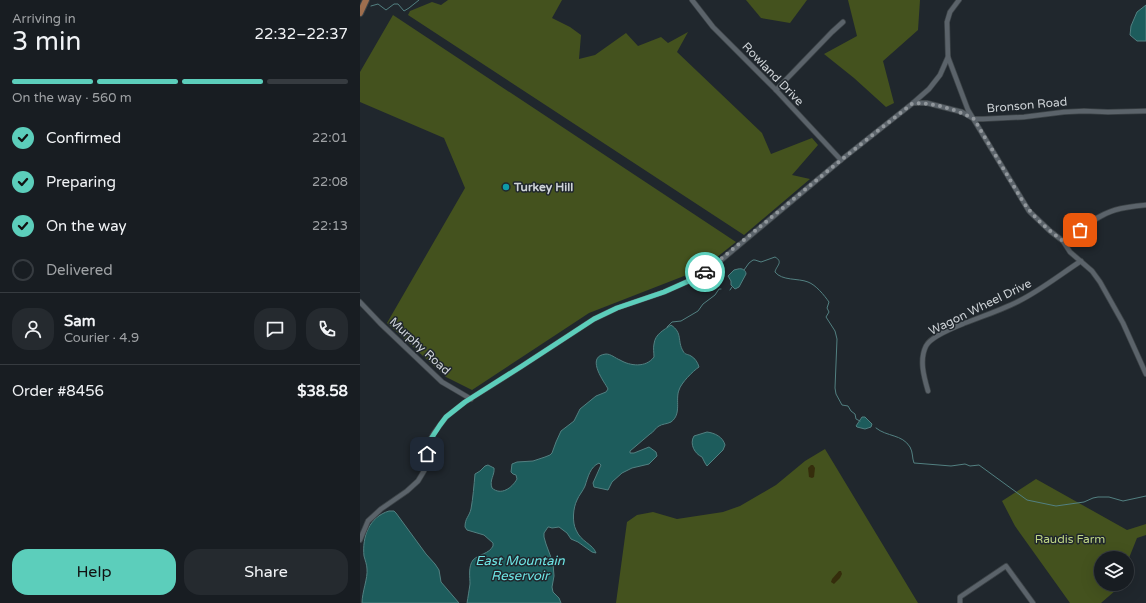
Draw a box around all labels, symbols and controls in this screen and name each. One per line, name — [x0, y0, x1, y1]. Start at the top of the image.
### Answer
text: Arriving in — [12, 11, 76, 27]
text: 22:32–22:37 — [255, 25, 348, 43]
text: 3 min — [12, 26, 81, 57]
street label: Rowland Drive — [739, 39, 807, 109]
text: On the way · 560 m — [12, 90, 132, 106]
street label: Bronson Road — [986, 95, 1068, 115]
icon: check — [12, 127, 34, 149]
text: Confirmed — [46, 129, 121, 147]
text: 22:01 — [312, 130, 348, 146]
icon: check — [12, 171, 34, 193]
text: Preparing — [46, 173, 116, 191]
text: 22:08 — [312, 174, 348, 190]
place label: Turkey Hill — [513, 180, 573, 195]
marker: Turkey Hill — [501, 182, 511, 192]
pin — [1063, 213, 1097, 247]
icon: check — [12, 215, 34, 237]
text: On the way — [46, 217, 126, 235]
text: 22:13 — [312, 218, 348, 234]
icon: bag — [1069, 219, 1091, 241]
courier — [685, 252, 725, 292]
text: Delivered — [46, 261, 113, 279]
icon: car — [694, 261, 716, 283]
street label: Wagon Wheel Drive — [926, 276, 1034, 338]
button: person — [12, 308, 54, 350]
button: chat — [254, 308, 296, 350]
button: phone — [306, 308, 348, 350]
text: Sam — [64, 312, 95, 330]
street label: Murphy Road — [387, 314, 453, 378]
text: Courier · 4.9 — [64, 330, 139, 346]
text: Order #8456 — [12, 382, 104, 400]
text: $38.58 — [297, 382, 348, 400]
pin — [410, 437, 444, 471]
icon: home — [416, 443, 438, 465]
park label: Raudis Farm — [1035, 532, 1105, 546]
button: Help — [12, 549, 176, 595]
button: Share — [184, 549, 348, 595]
map controls — [1094, 551, 1134, 591]
button: layers — [1094, 551, 1134, 591]
water label: East Mountain Reservoir — [475, 553, 566, 584]

